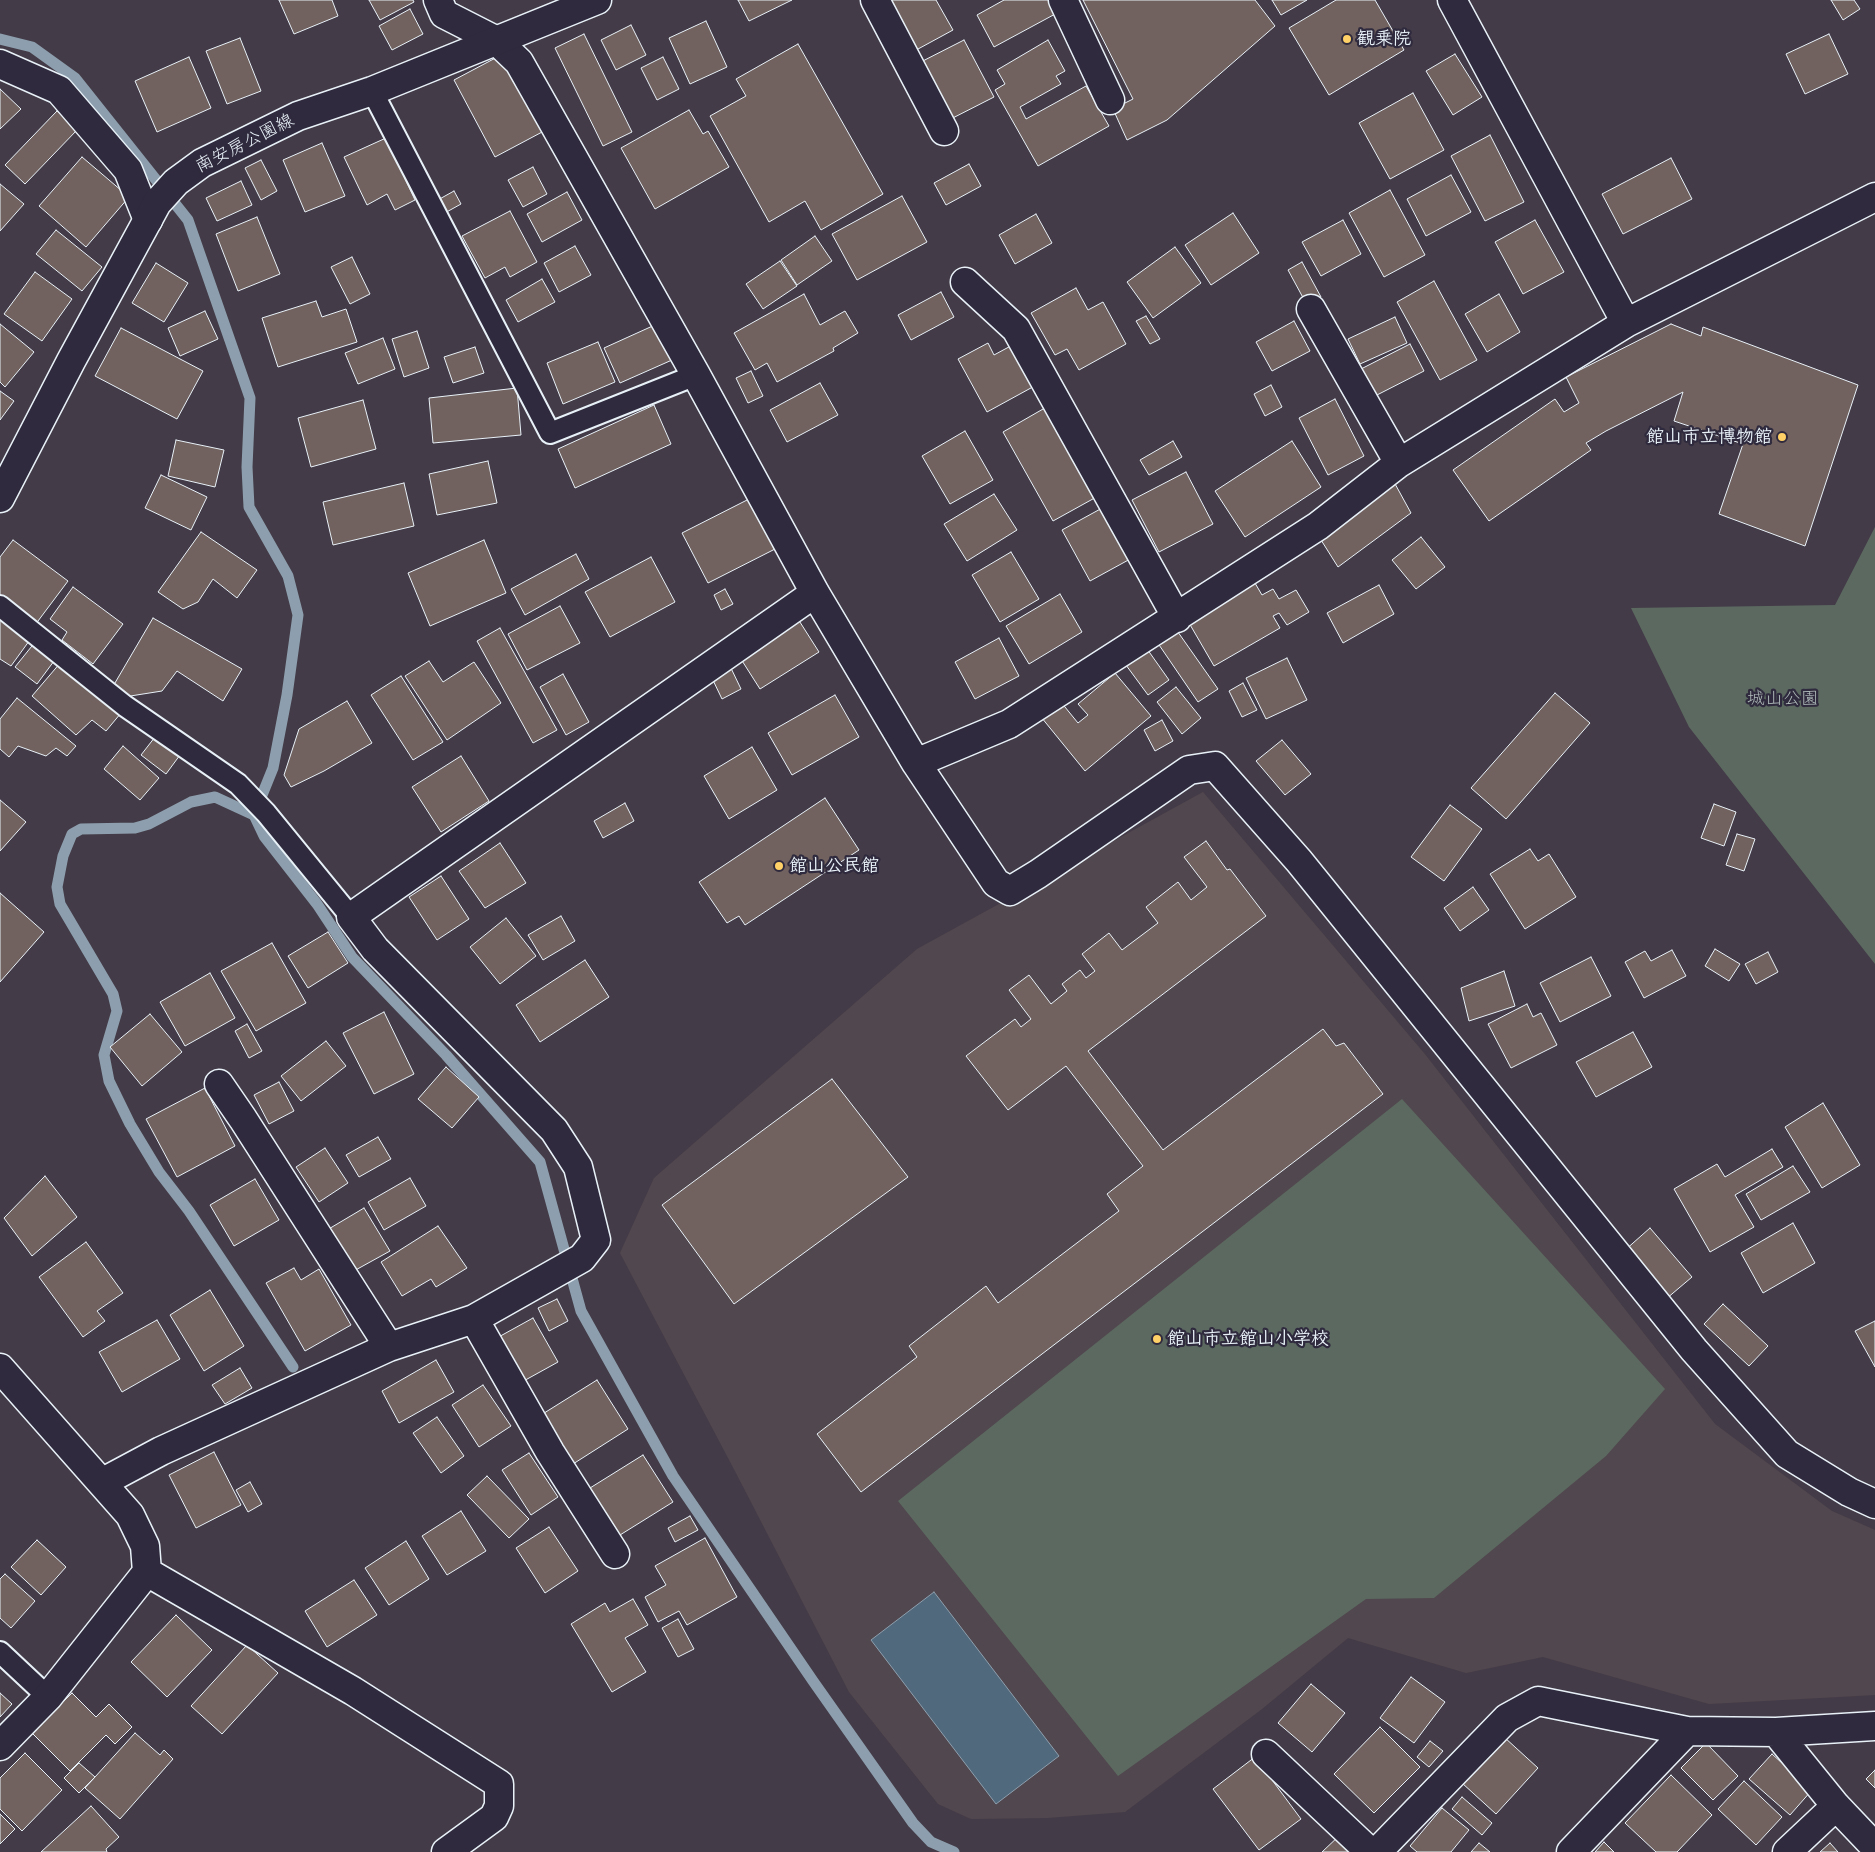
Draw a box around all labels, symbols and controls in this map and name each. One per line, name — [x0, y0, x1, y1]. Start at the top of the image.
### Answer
place label: 観乗院 — [1357, 28, 1411, 50]
marker: 観乗院 — [1341, 33, 1353, 45]
street label: 南安房公園線 — [192, 110, 298, 178]
place label: 館山市立博物館 — [1646, 426, 1772, 448]
marker: 館山市立博物館 — [1776, 431, 1788, 443]
park label: 城山公園 — [1747, 688, 1819, 710]
place label: 館山公民館 — [789, 855, 879, 877]
marker: 館山公民館 — [773, 860, 785, 872]
place label: 館山市立館山小学校 — [1167, 1328, 1329, 1350]
marker: 館山市立館山小学校 — [1151, 1333, 1163, 1345]

